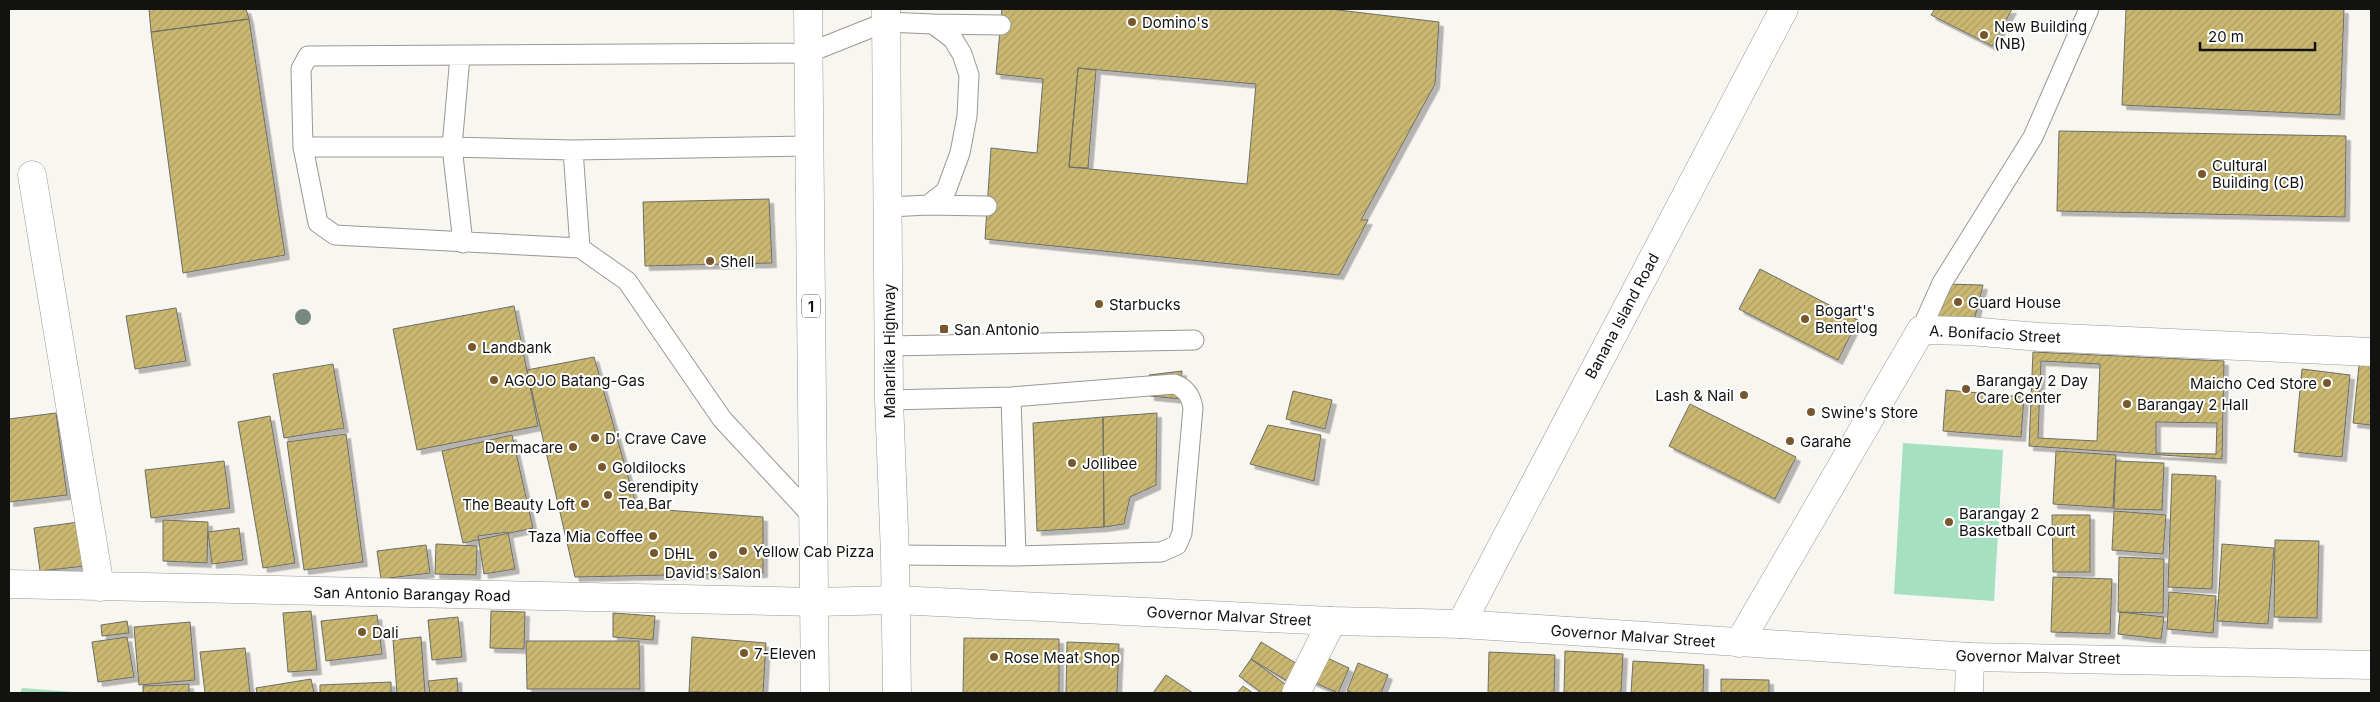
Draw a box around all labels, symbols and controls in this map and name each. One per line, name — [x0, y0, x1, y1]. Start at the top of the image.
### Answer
place label: Domino's — [1142, 13, 1209, 32]
marker: Domino's — [1126, 16, 1138, 28]
place label: New Building (NB) — [1994, 17, 2087, 53]
scale bar — [2200, 20, 2315, 52]
text: 20 m — [2208, 27, 2244, 46]
marker: New Building (NB) — [1978, 29, 1990, 41]
place label: Cultural Building (CB) — [2212, 156, 2305, 192]
marker: Cultural Building (CB) — [2196, 168, 2208, 180]
street label: Banana Island Road — [1581, 250, 1663, 382]
place label: Shell — [720, 252, 755, 271]
marker: Shell — [704, 255, 716, 267]
street label: Maharlika Highway — [880, 283, 899, 419]
place label: Guard House — [1968, 293, 2061, 312]
road number: 1 — [802, 294, 820, 318]
place label: Starbucks — [1109, 295, 1181, 314]
marker: Guard House — [1952, 296, 1964, 308]
marker: Starbucks — [1093, 298, 1105, 310]
place label: Bogart's Bentelog — [1815, 301, 1878, 337]
marker: Bogart's Bentelog — [1799, 313, 1811, 325]
place label: San Antonio — [954, 320, 1040, 339]
street label: A. Bonifacio Street — [1929, 321, 2061, 347]
marker: San Antonio — [938, 323, 950, 335]
place label: Landbank — [482, 338, 553, 357]
marker: Landbank — [466, 341, 478, 353]
place label: AGOJO Batang-Gas — [504, 371, 645, 390]
place label: Barangay 2 Day Care Center — [1976, 371, 2089, 407]
marker: AGOJO Batang-Gas — [488, 374, 500, 386]
place label: Maicho Ced Store — [2190, 374, 2317, 393]
marker: Maicho Ced Store — [2321, 377, 2333, 389]
marker: Barangay 2 Day Care Center — [1960, 383, 1972, 395]
place label: Lash & Nail — [1655, 386, 1734, 405]
marker: Lash & Nail — [1738, 389, 1750, 401]
place label: Barangay 2 Hall — [2137, 395, 2248, 414]
marker: Barangay 2 Hall — [2121, 398, 2133, 410]
place label: Swine's Store — [1821, 403, 1918, 422]
marker: Swine's Store — [1805, 406, 1817, 418]
place label: D' Crave Cave — [605, 429, 707, 448]
marker: D' Crave Cave — [589, 432, 601, 444]
place label: Garahe — [1800, 432, 1851, 451]
marker: Garahe — [1784, 435, 1796, 447]
place label: Dermacare — [485, 438, 563, 457]
marker: Dermacare — [567, 441, 579, 453]
place label: Jollibee — [1082, 454, 1137, 473]
marker: Jollibee — [1066, 457, 1078, 469]
place label: Goldilocks — [612, 458, 686, 477]
marker: Goldilocks — [596, 461, 608, 473]
place label: Serendipity Tea Bar — [618, 477, 699, 513]
marker: Serendipity Tea Bar — [602, 489, 614, 501]
place label: The Beauty Loft — [462, 495, 575, 514]
marker: The Beauty Loft — [579, 498, 591, 510]
place label: Barangay 2 Basketball Court — [1959, 504, 2076, 540]
marker: Barangay 2 Basketball Court — [1943, 516, 1955, 528]
place label: Taza Mia Coffee — [528, 527, 643, 546]
marker: Taza Mia Coffee — [647, 530, 659, 542]
place label: Yellow Cab Pizza — [753, 542, 874, 561]
place label: DHL — [664, 544, 694, 563]
marker: Yellow Cab Pizza — [737, 545, 749, 557]
marker: DHL — [648, 547, 660, 559]
marker: David's Salon — [707, 549, 719, 561]
place label: David's Salon — [665, 563, 761, 582]
street label: San Antonio Barangay Road — [313, 583, 511, 605]
street label: Governor Malvar Street — [1146, 602, 1312, 630]
street label: Governor Malvar Street — [1550, 621, 1716, 651]
place label: Dali — [372, 623, 399, 642]
marker: Dali — [356, 626, 368, 638]
place label: 7-Eleven — [754, 644, 816, 663]
street label: Governor Malvar Street — [1955, 646, 2121, 668]
marker: 7-Eleven — [738, 647, 750, 659]
place label: Rose Meat Shop — [1004, 648, 1120, 667]
marker: Rose Meat Shop — [988, 651, 1000, 663]

